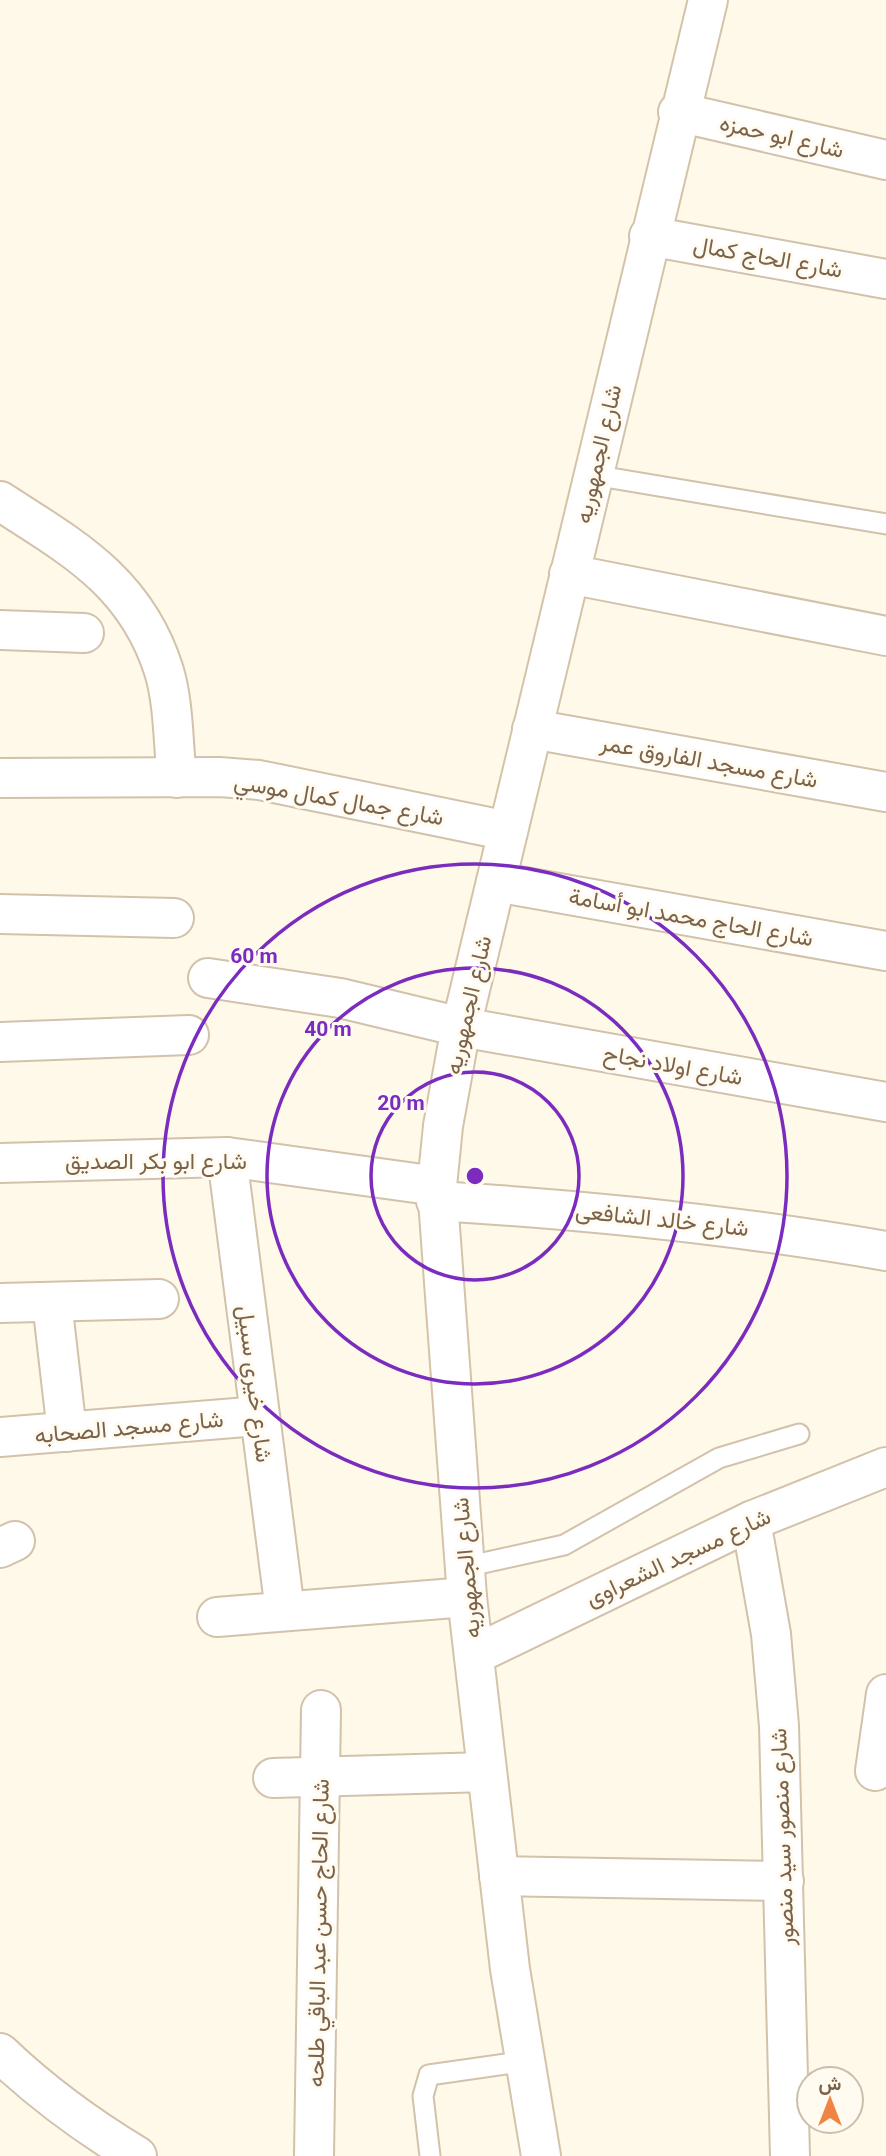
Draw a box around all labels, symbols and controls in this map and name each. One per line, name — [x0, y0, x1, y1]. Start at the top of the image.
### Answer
street label: شارع ابو حمزه — [717, 109, 847, 166]
street label: شارع الحاج كمال — [691, 231, 845, 286]
street label: شارع الجمهوريه — [569, 382, 629, 527]
street label: شارع مسجد الفاروق عمر — [597, 729, 820, 796]
street label: شارع جمال كمال موسي — [231, 768, 446, 836]
street label: شارع الحاج محمد ابو أسامة — [566, 883, 815, 954]
street label: شارع الجمهوريه — [439, 933, 499, 1078]
text: 60 m — [230, 944, 278, 968]
text: 40 m — [304, 1017, 352, 1041]
street label: شارع اولاد نجاح — [601, 1040, 745, 1093]
text: 20 m — [377, 1091, 425, 1115]
street label: شارع ابو بكر الصديق — [65, 1148, 247, 1177]
centre of rings — [463, 1164, 487, 1188]
street label: شارع خالد الشافعى — [574, 1197, 750, 1244]
street label: شارع خيرى سبيل — [229, 1304, 278, 1464]
street label: شارع مسجد الصحابه — [34, 1406, 225, 1451]
street label: شارع الجمهوريه — [447, 1496, 488, 1640]
street label: شارع مسجد الشعراوى — [581, 1503, 776, 1614]
street label: شارع منصور سيد منصور — [765, 1728, 802, 1947]
street label: شارع الحاج حسن عبد الباقي طلحه — [302, 1778, 340, 2088]
north arrow — [795, 2065, 865, 2135]
text: ش — [819, 2072, 842, 2095]

